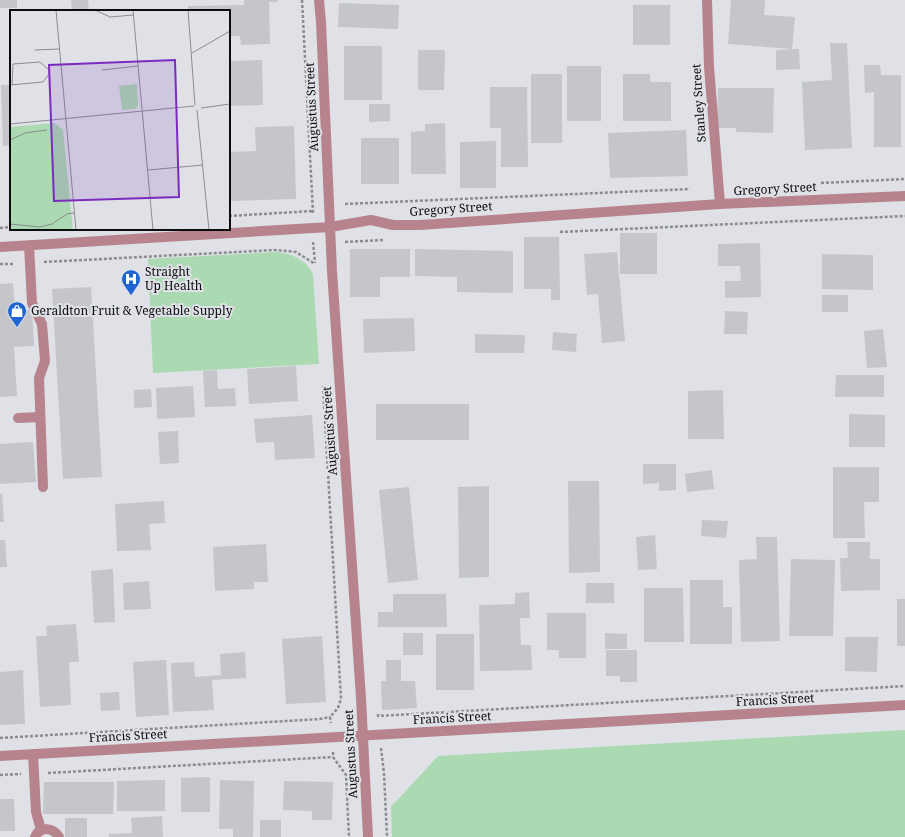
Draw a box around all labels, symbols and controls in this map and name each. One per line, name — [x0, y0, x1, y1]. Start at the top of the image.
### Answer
inset map — [10, 10, 230, 230]
street label: Augustus Street — [301, 62, 322, 152]
street label: Stanley Street — [687, 63, 710, 143]
street label: Gregory Street — [733, 178, 817, 199]
street label: Gregory Street — [409, 197, 493, 220]
place label: Straight Up Health — [145, 263, 203, 294]
hospital icon: Straight Up Health — [120, 268, 142, 296]
shop icon: Geraldton Fruit & Vegetable Supply — [6, 300, 28, 328]
place label: Geraldton Fruit & Vegetable Supply — [31, 302, 233, 319]
street label: Augustus Street — [318, 386, 341, 476]
street label: Francis Street — [735, 689, 815, 710]
street label: Francis Street — [412, 707, 492, 728]
street label: Augustus Street — [340, 709, 361, 799]
street label: Francis Street — [88, 725, 168, 746]

